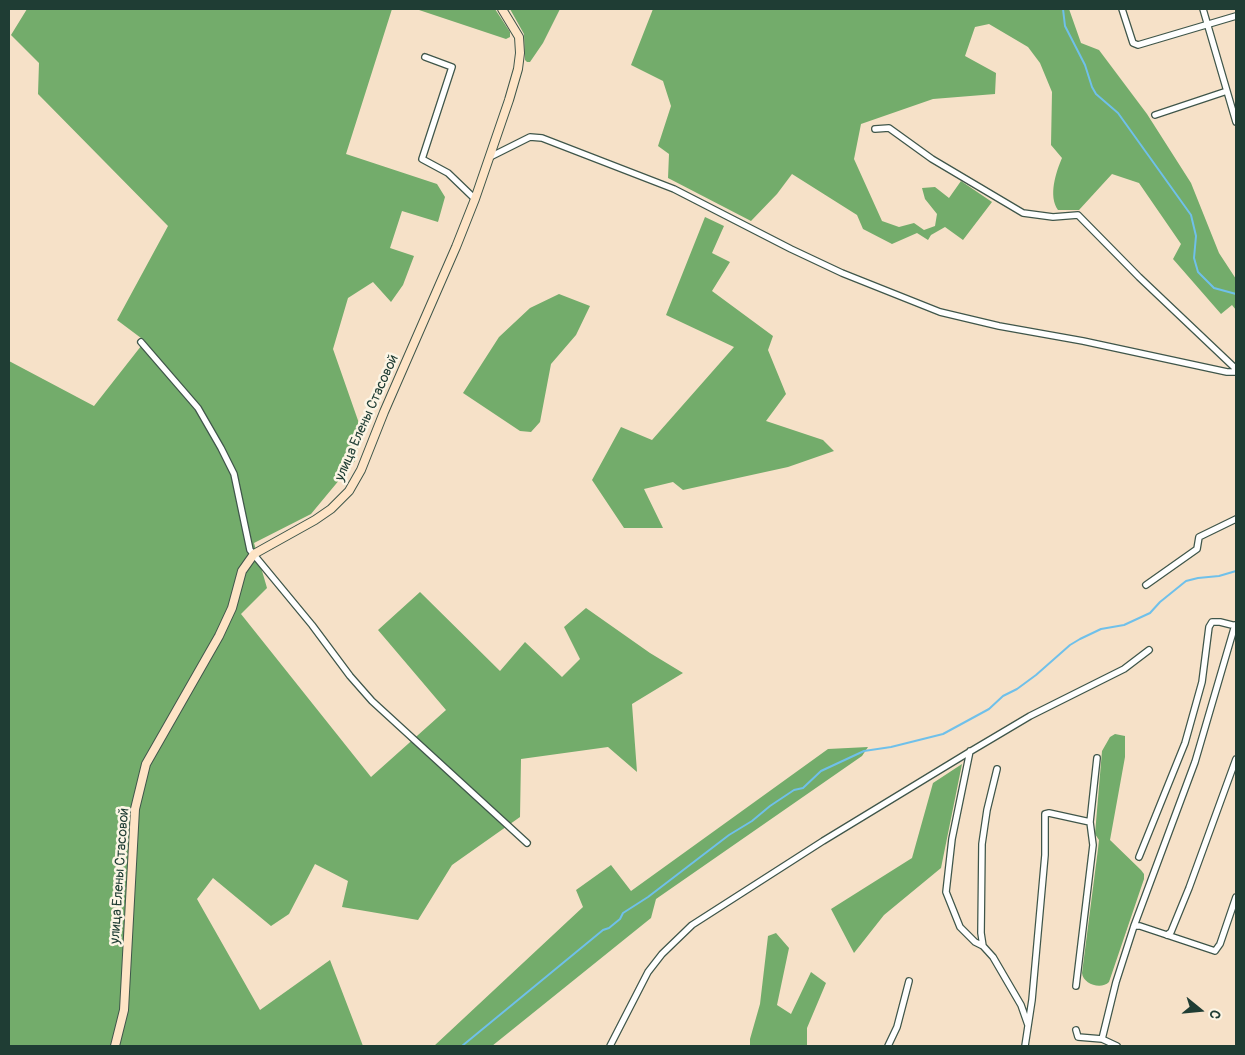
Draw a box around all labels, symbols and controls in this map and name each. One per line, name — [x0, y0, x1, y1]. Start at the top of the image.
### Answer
street label: улица Елены Стасовой — [332, 352, 402, 484]
street label: улица Елены Стасовой — [107, 807, 133, 945]
north arrow — [1175, 985, 1225, 1035]
text: С — [1205, 1008, 1224, 1021]

